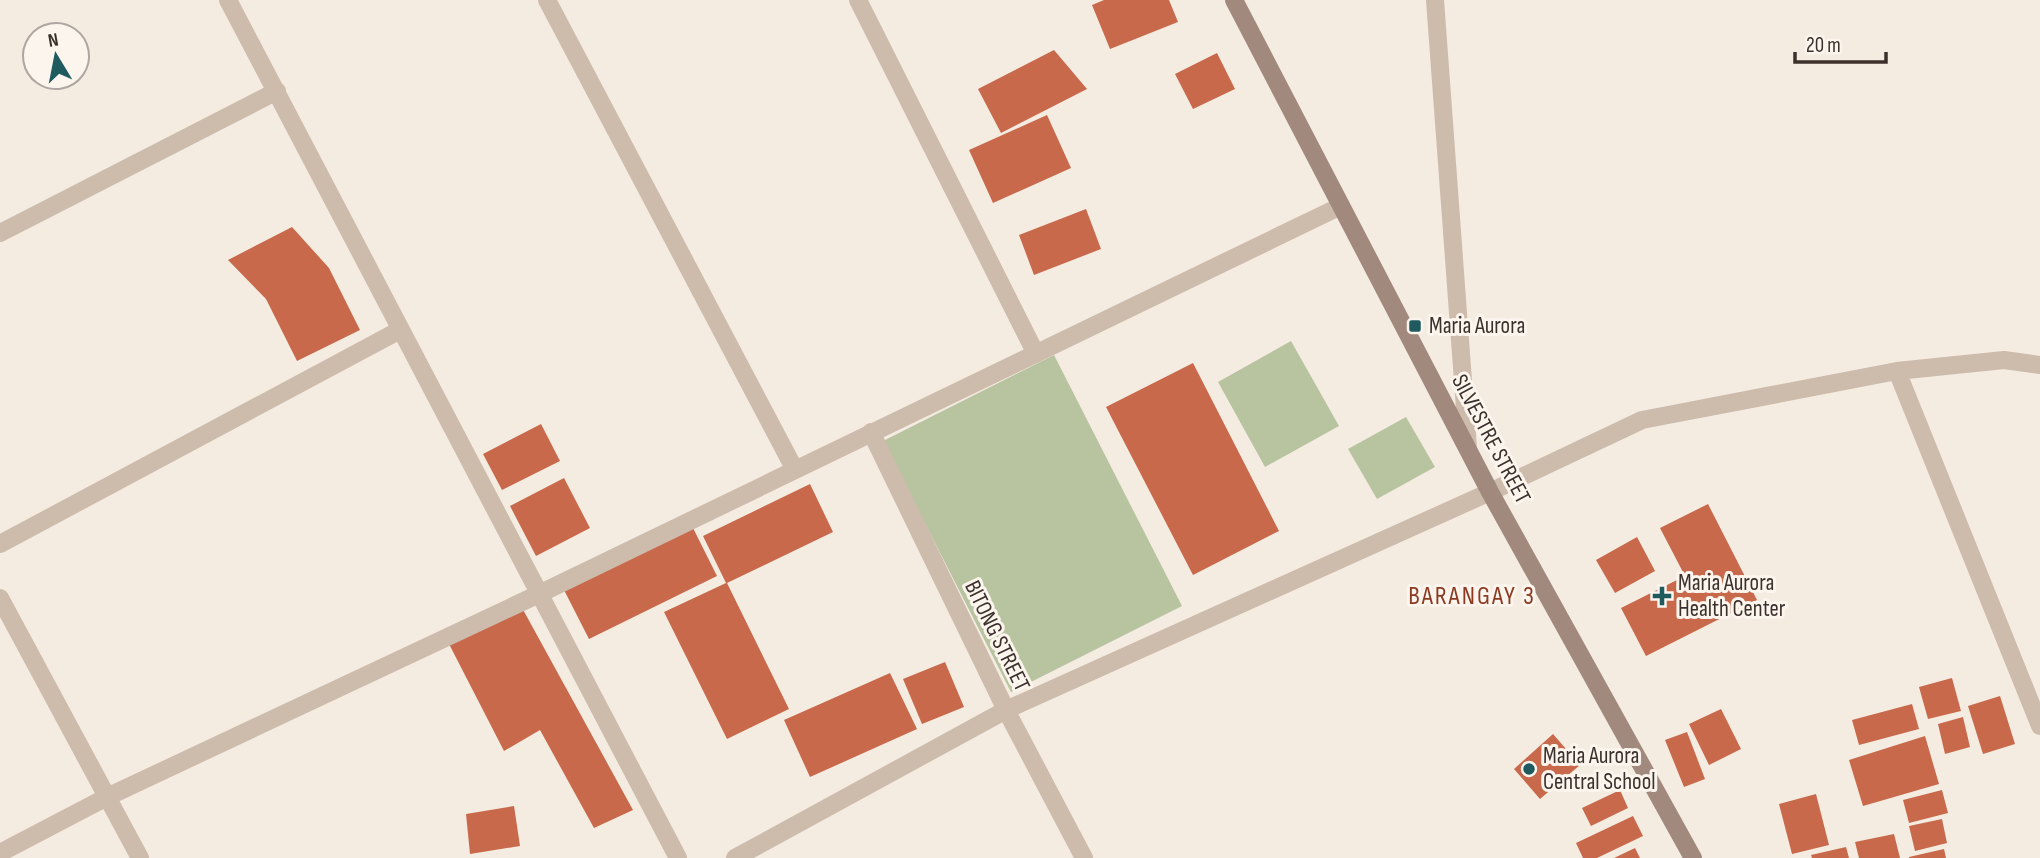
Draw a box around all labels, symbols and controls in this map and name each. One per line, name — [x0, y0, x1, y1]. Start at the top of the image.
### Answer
north arrow — [21, 21, 91, 91]
scale bar — [1795, 21, 1886, 65]
text: N — [46, 29, 60, 53]
text: 20 m — [1806, 33, 1841, 58]
place label: Maria Aurora — [1429, 312, 1525, 340]
marker: Maria Aurora — [1407, 318, 1423, 334]
street label: SILVESTRE STREET — [1445, 370, 1537, 508]
place label: Maria Aurora Health Center — [1678, 569, 1786, 623]
street label: BITONG STREET — [958, 576, 1036, 696]
district label: BARANGAY 3 — [1408, 581, 1536, 612]
marker: Maria Aurora Health Center — [1652, 586, 1672, 606]
place label: Maria Aurora Central School — [1543, 742, 1656, 796]
marker: Maria Aurora Central School — [1521, 761, 1537, 777]

